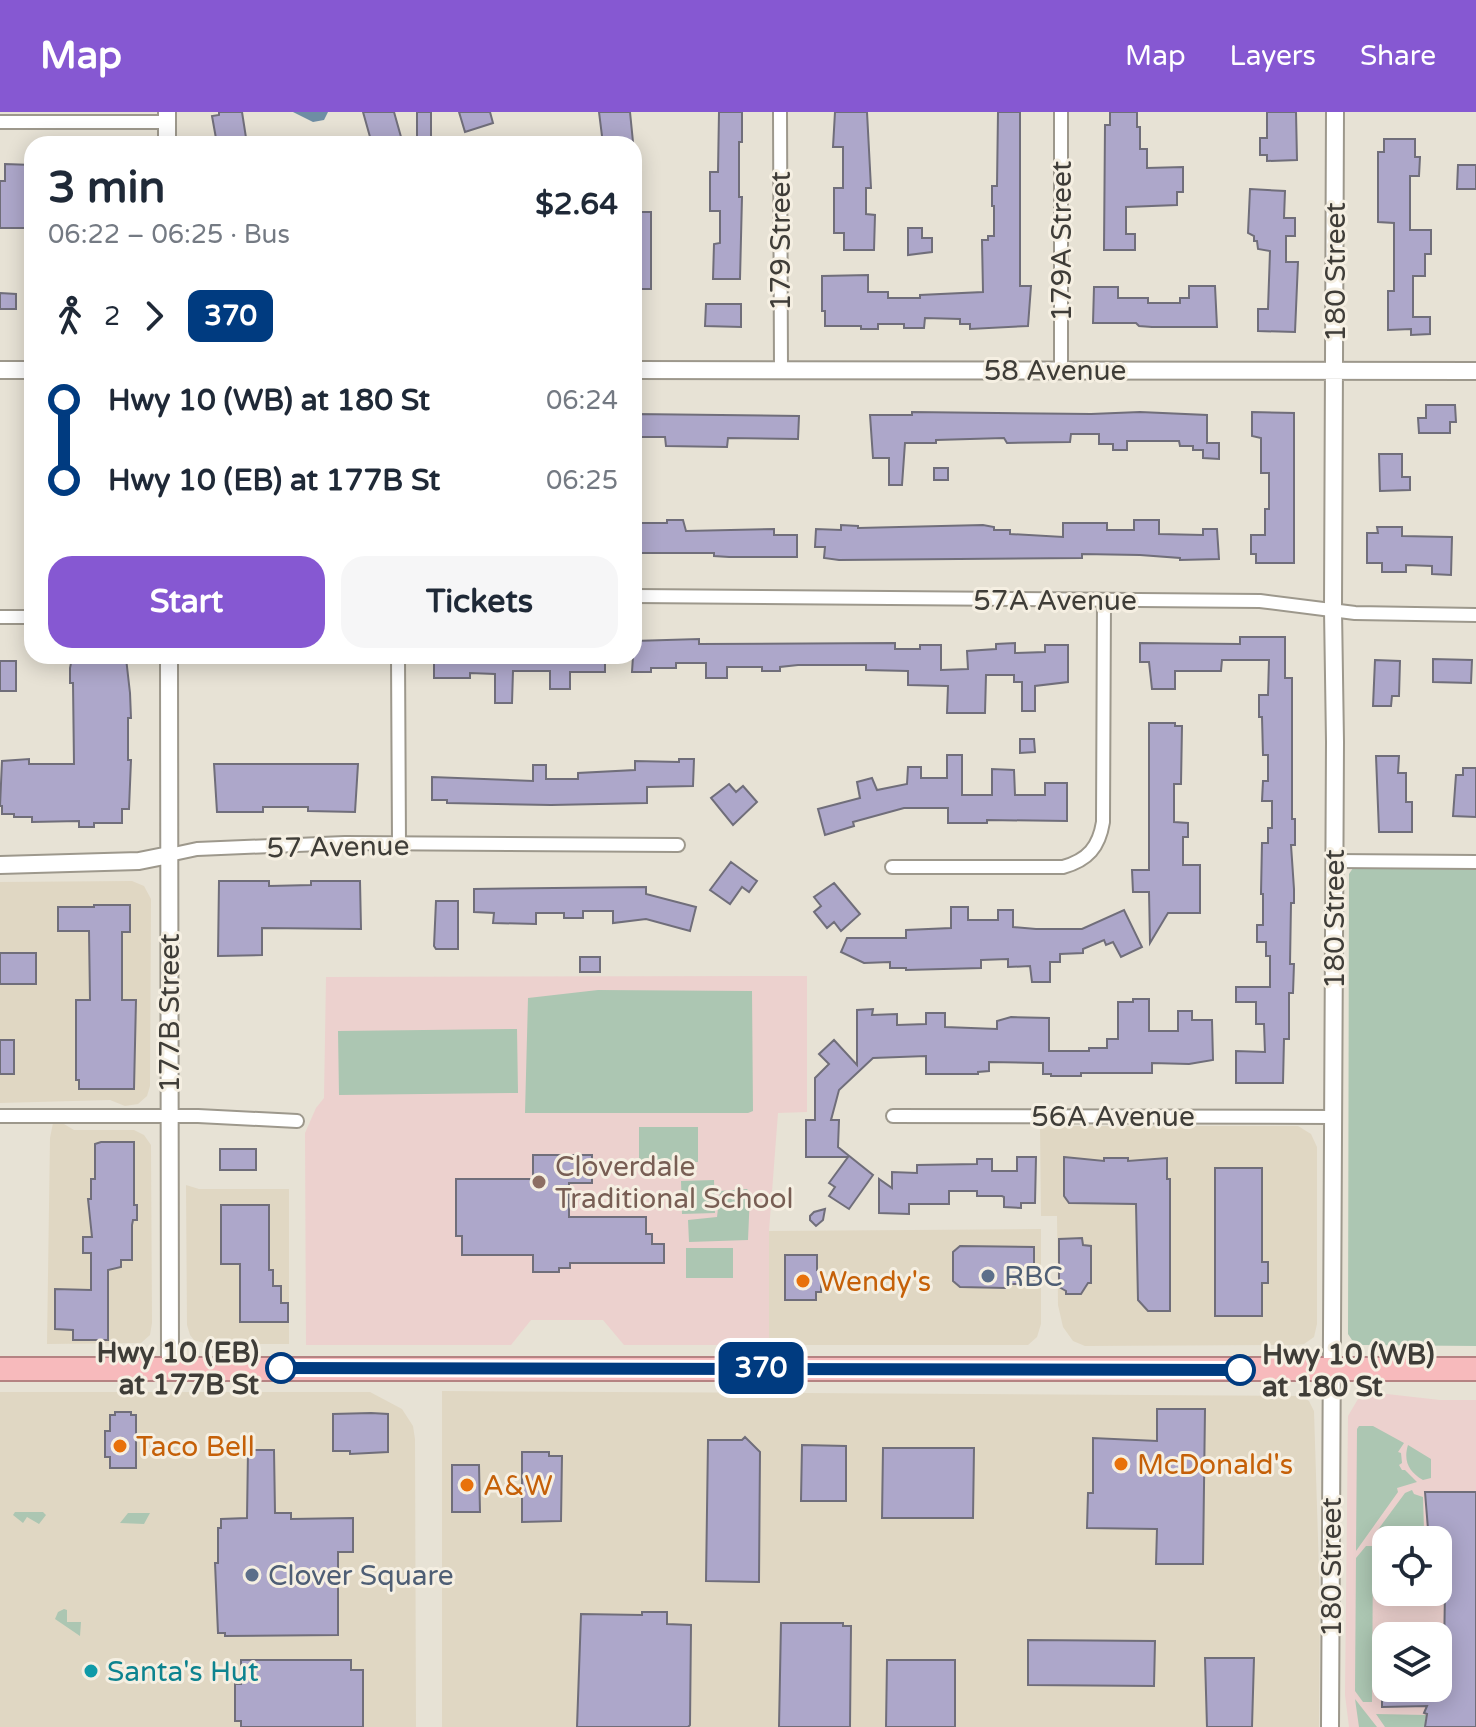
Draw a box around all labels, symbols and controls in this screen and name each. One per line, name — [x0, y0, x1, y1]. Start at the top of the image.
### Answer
text: Map — [40, 33, 122, 79]
text: Map — [1125, 39, 1186, 73]
text: Layers — [1230, 39, 1316, 73]
text: Share — [1360, 39, 1436, 73]
street label: 179A Street — [1045, 160, 1079, 321]
text: 3 min — [48, 162, 165, 215]
street label: 179 Street — [764, 171, 798, 311]
text: $2.64 — [535, 186, 618, 223]
street label: 180 Street — [1319, 202, 1353, 342]
text: 06:22 – 06:25 · Bus — [48, 219, 290, 250]
icon: walk — [48, 294, 92, 338]
icon: forward — [132, 294, 176, 338]
text: 370 — [204, 299, 257, 333]
text: 2 — [104, 301, 120, 332]
street label: 58 Avenue — [984, 354, 1126, 388]
text: Hwy 10 (WB) at 180 St — [108, 382, 430, 419]
text: 06:24 — [546, 385, 618, 416]
text: Hwy 10 (EB) at 177B St — [108, 462, 440, 499]
text: 06:25 — [546, 465, 618, 496]
button: Start — [48, 556, 325, 648]
button: Tickets — [341, 556, 618, 648]
street label: 57A Avenue — [973, 584, 1137, 618]
street label: 57 Avenue — [266, 829, 410, 865]
street label: 180 Street — [1318, 849, 1352, 989]
street label: 177B Street — [153, 933, 187, 1093]
street label: 56A Avenue — [1031, 1100, 1195, 1134]
place label: Cloverdale Traditional School — [555, 1150, 793, 1216]
marker: Cloverdale Traditional School — [530, 1173, 548, 1191]
place label: RBC — [1004, 1260, 1063, 1294]
place label: Wendy's — [819, 1265, 931, 1299]
marker: RBC — [979, 1267, 997, 1285]
marker: Wendy's — [794, 1272, 812, 1290]
place label: Hwy 10 (EB) at 177B St — [96, 1336, 259, 1402]
place label: Hwy 10 (WB) at 180 St — [1262, 1338, 1435, 1404]
line badge: 370 — [715, 1342, 807, 1394]
text: 370 — [735, 1351, 787, 1385]
marker: Hwy 10 (EB) at 177B St — [266, 1353, 296, 1383]
marker: Hwy 10 (WB) at 180 St — [1225, 1355, 1255, 1385]
place label: Taco Bell — [136, 1430, 255, 1464]
marker: Taco Bell — [111, 1437, 129, 1455]
place label: McDonald's — [1137, 1448, 1293, 1482]
marker: McDonald's — [1112, 1455, 1130, 1473]
place label: A&W — [483, 1469, 553, 1503]
marker: A&W — [458, 1476, 476, 1494]
street label: 180 Street — [1315, 1497, 1349, 1637]
map controls — [1372, 1526, 1452, 1702]
button: locate — [1372, 1526, 1452, 1606]
place label: Clover Square — [268, 1559, 454, 1593]
marker: Clover Square — [243, 1566, 261, 1584]
button: layers — [1372, 1622, 1452, 1702]
place label: Santa's Hut — [107, 1655, 259, 1689]
marker: Santa's Hut — [82, 1662, 100, 1680]

